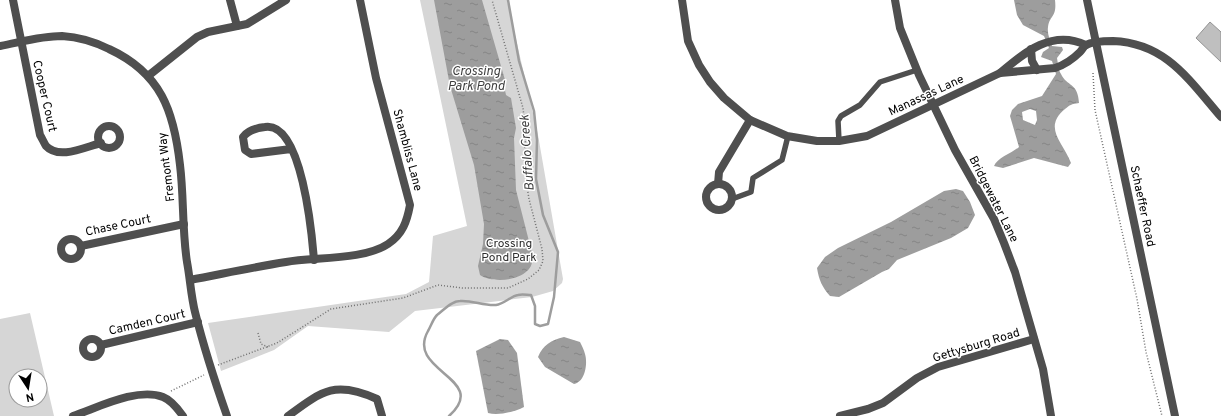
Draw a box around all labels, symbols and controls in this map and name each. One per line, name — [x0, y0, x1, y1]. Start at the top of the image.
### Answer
street label: Cooper Court — [28, 59, 60, 134]
water label: Crossing Park Pond — [447, 64, 505, 95]
street label: Manassas Lane — [886, 71, 967, 120]
street label: Shambliss Lane — [388, 108, 426, 193]
water label: Buffalo Creek — [517, 114, 539, 191]
street label: Fremont Way — [155, 131, 179, 203]
street label: Bridgewater Lane — [964, 154, 1022, 245]
street label: Schaeffer Road — [1126, 164, 1158, 248]
street label: Chase Court — [84, 211, 152, 241]
park label: Crossing Pond Park — [481, 236, 537, 266]
street label: Camden Court — [107, 306, 187, 340]
street label: Gettysburg Road — [931, 325, 1022, 367]
north arrow — [8, 368, 48, 408]
text: N — [25, 389, 35, 404]

